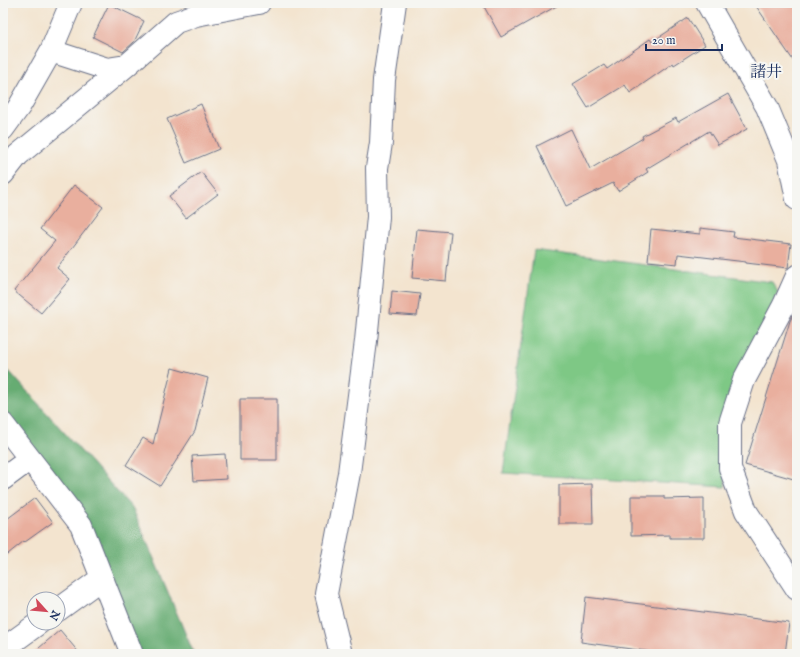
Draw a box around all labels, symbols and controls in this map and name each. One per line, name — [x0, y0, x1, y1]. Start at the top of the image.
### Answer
scale bar — [646, 26, 722, 52]
text: 20 m — [652, 33, 675, 48]
district label: 諸井 — [750, 63, 782, 83]
north arrow — [26, 591, 66, 631]
text: N — [45, 607, 63, 623]

